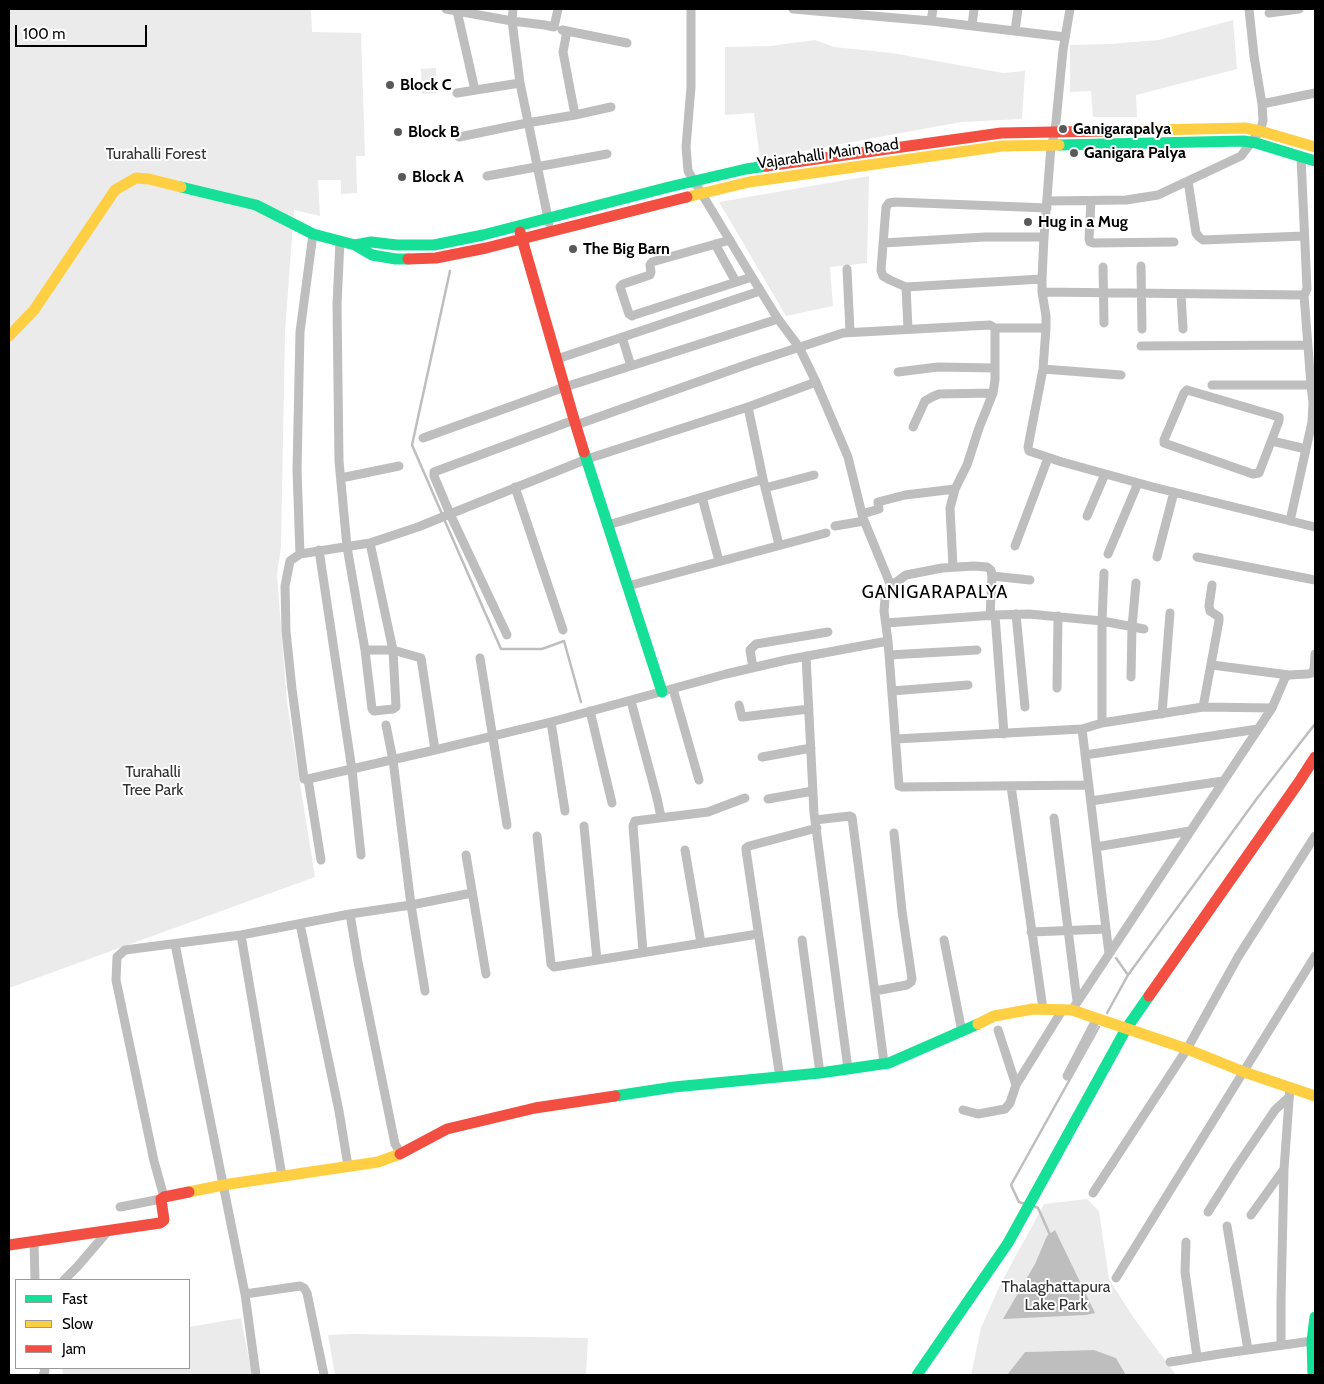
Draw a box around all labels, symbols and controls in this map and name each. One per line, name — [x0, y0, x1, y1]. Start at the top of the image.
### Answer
scale bar — [18, 15, 150, 47]
text: 100 m — [23, 25, 65, 43]
place label: Block C — [400, 75, 452, 95]
marker: Block C — [384, 79, 396, 91]
place label: Ganigarapalya — [1073, 119, 1171, 139]
place label: Block B — [408, 122, 460, 142]
marker: Ganigarapalya — [1057, 123, 1069, 135]
marker: Block B — [392, 126, 404, 138]
street label: Vajarahalli Main Road — [756, 135, 900, 173]
place label: Ganigara Palya — [1084, 143, 1186, 163]
park label: Turahalli Forest — [106, 144, 206, 164]
marker: Ganigara Palya — [1068, 147, 1080, 159]
place label: Block A — [412, 167, 464, 187]
marker: Block A — [396, 171, 408, 183]
place label: Hug in a Mug — [1038, 212, 1128, 232]
marker: Hug in a Mug — [1022, 216, 1034, 228]
place label: The Big Barn — [583, 239, 670, 259]
marker: The Big Barn — [567, 243, 579, 255]
district label: GANIGARAPALYA — [860, 582, 1010, 604]
park label: Turahalli Tree Park — [123, 762, 183, 800]
park label: Thalaghattapura Lake Park — [1002, 1277, 1110, 1315]
legend — [15, 1279, 190, 1369]
text: Fast — [62, 1290, 87, 1308]
text: Slow — [62, 1315, 93, 1333]
text: Jam — [62, 1340, 86, 1358]

